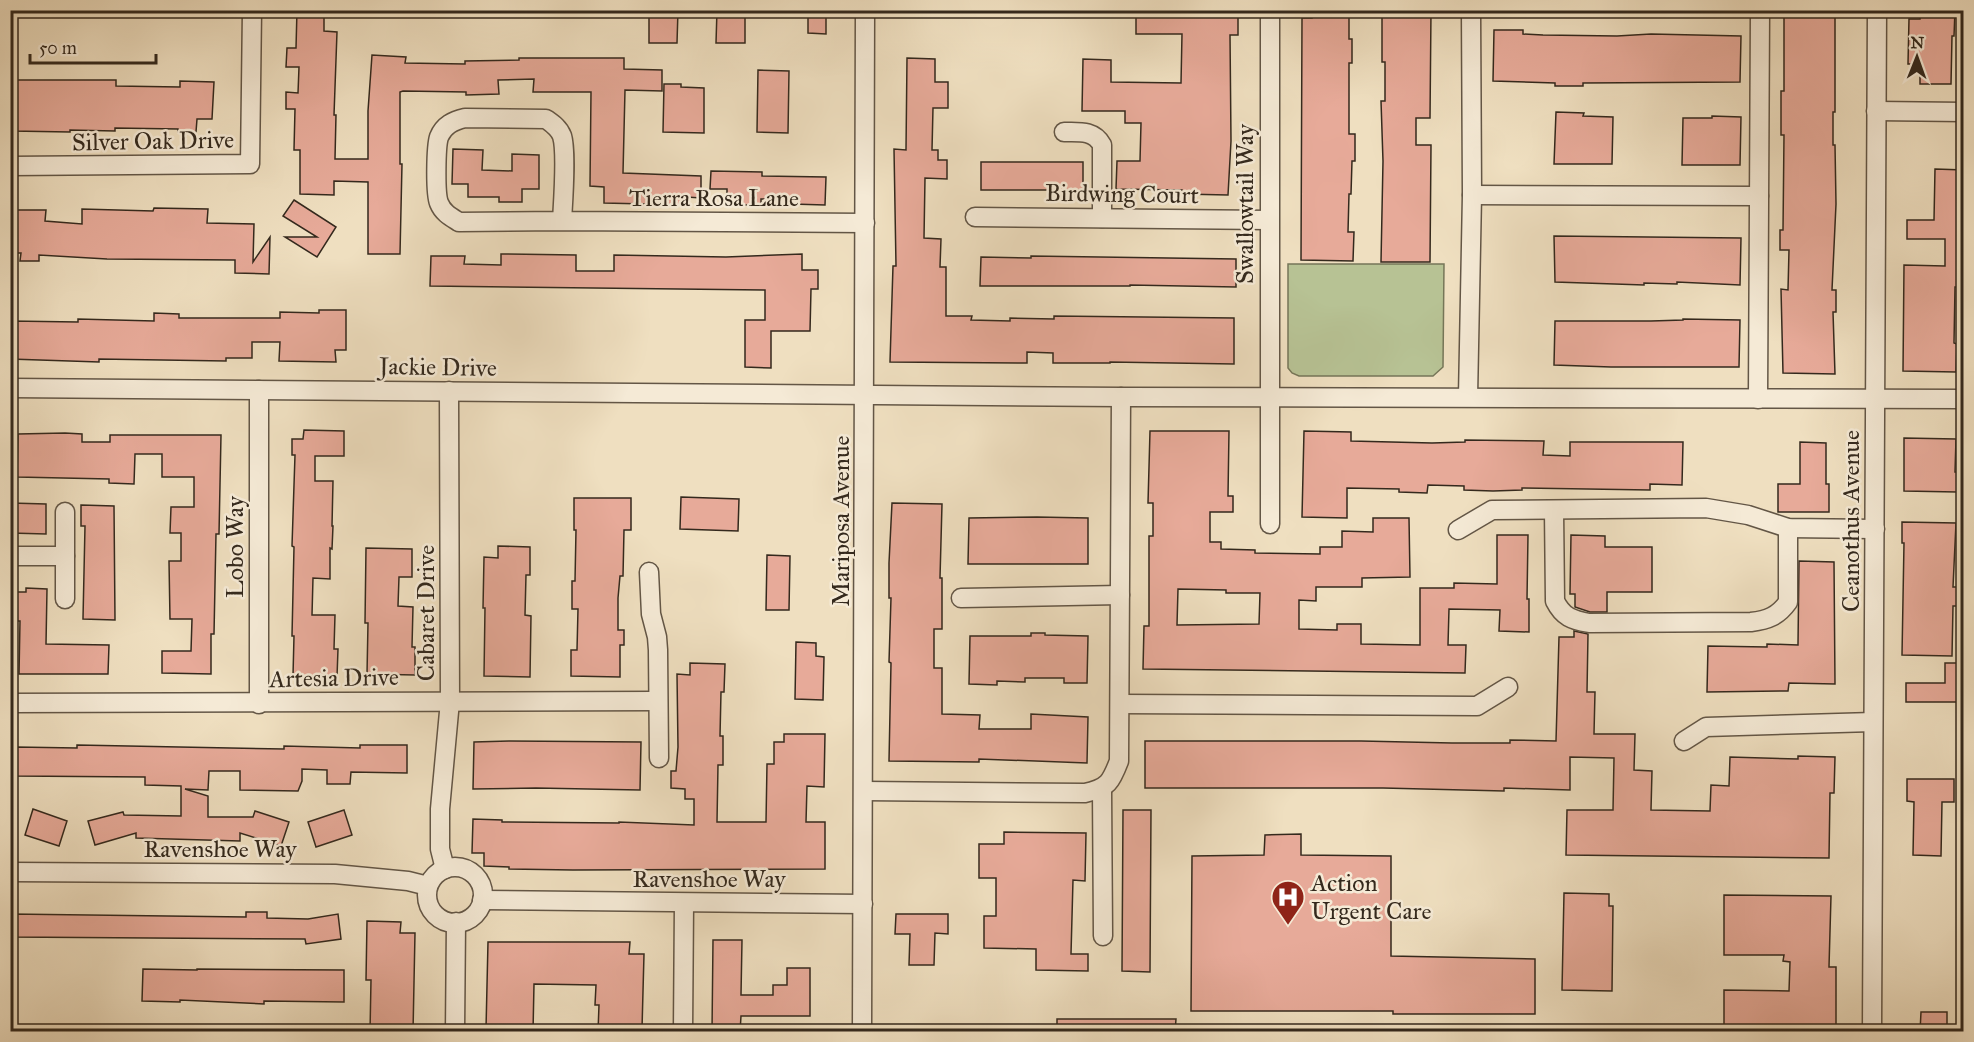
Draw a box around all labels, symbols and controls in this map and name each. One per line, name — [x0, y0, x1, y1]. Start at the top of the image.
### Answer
scale bar — [30, 27, 156, 65]
north arrow — [1887, 27, 1947, 87]
text: N — [1910, 33, 1925, 52]
text: 50 m — [39, 37, 77, 59]
street label: Swallowtail Way — [1230, 123, 1260, 284]
street label: Silver Oak Drive — [72, 125, 234, 157]
street label: Birdwing Court — [1045, 178, 1200, 210]
street label: Tierra Rosa Lane — [629, 183, 799, 213]
street label: Jackie Drive — [376, 351, 497, 383]
street label: Ceanothus Avenue — [1836, 430, 1866, 612]
street label: Mariposa Avenue — [826, 436, 856, 606]
street label: Lobo Way — [220, 495, 250, 598]
street label: Cabaret Drive — [411, 545, 441, 681]
street label: Artesia Drive — [268, 662, 399, 694]
street label: Ravenshoe Way — [143, 834, 297, 864]
street label: Ravenshoe Way — [632, 864, 786, 894]
place label: Action Urgent Care — [1310, 868, 1431, 926]
hospital icon: Action Urgent Care — [1270, 879, 1306, 926]

